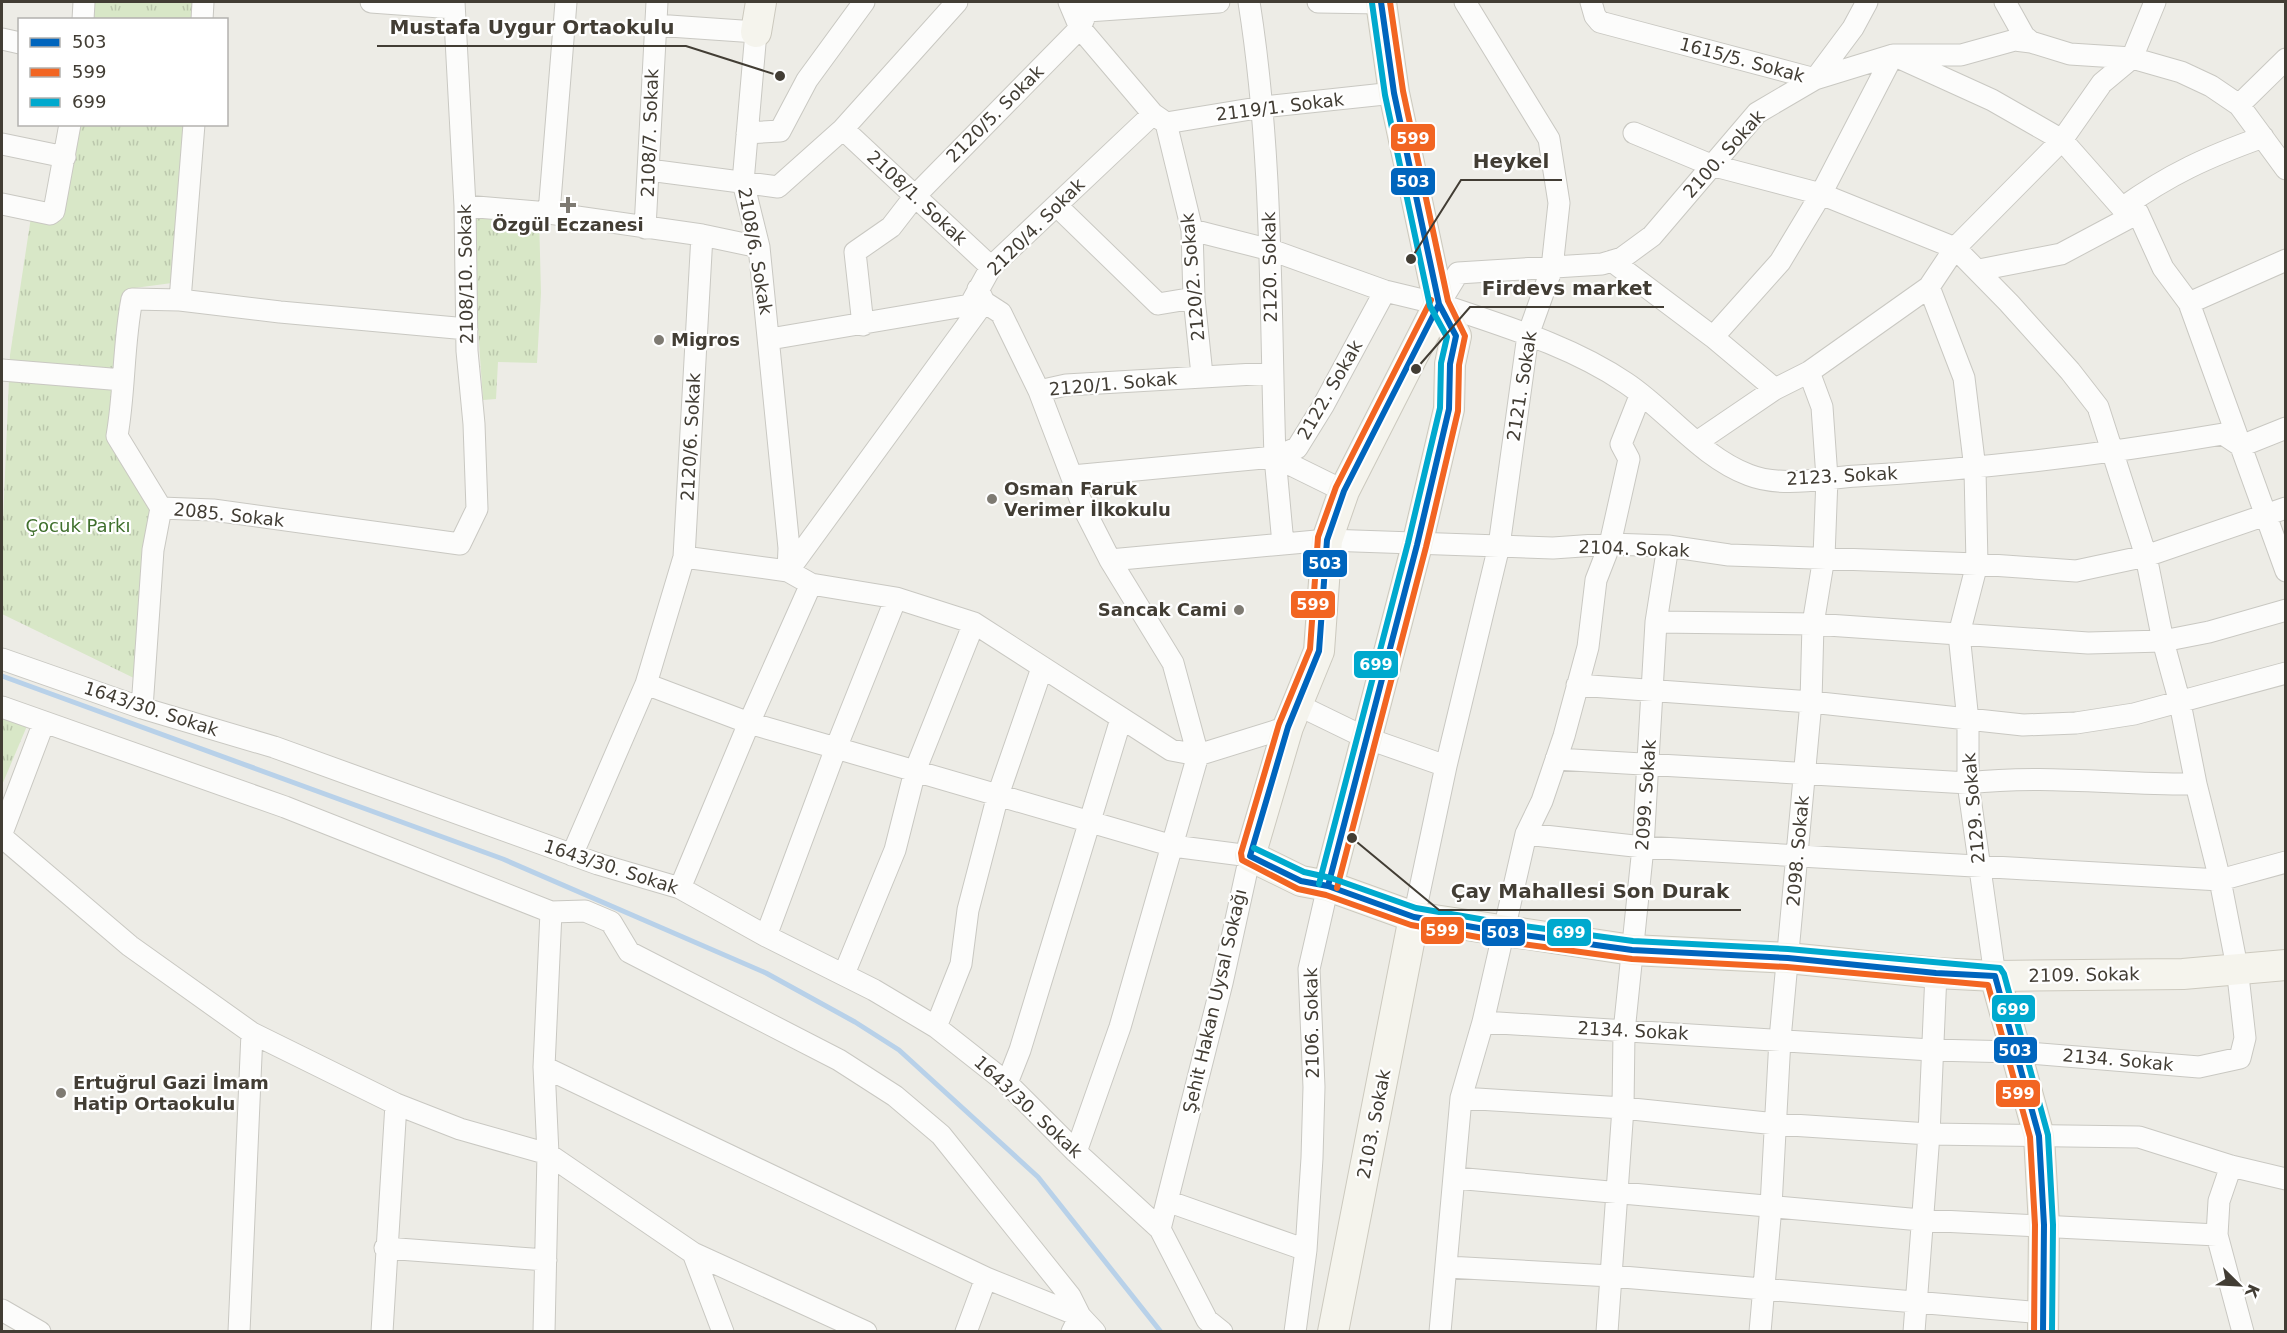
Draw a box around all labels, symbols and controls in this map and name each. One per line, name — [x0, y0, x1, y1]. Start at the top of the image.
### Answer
callout: Mustafa Uygur Ortaokulu — [377, 8, 686, 46]
text: Mustafa Uygur Ortaokulu — [389, 15, 675, 39]
legend — [18, 18, 228, 126]
text: 503 — [72, 31, 106, 52]
street label: 1615/5. Sokak — [1677, 33, 1808, 86]
street label: 2120/5. Sokak — [942, 60, 1048, 167]
text: 599 — [72, 61, 106, 82]
street label: 2108/7. Sokak — [637, 68, 662, 198]
street label: 2119/1. Sokak — [1215, 88, 1346, 125]
text: 699 — [72, 91, 106, 112]
street label: 2100. Sokak — [1679, 105, 1769, 202]
line badge: 599 — [1390, 123, 1436, 152]
text: 599 — [1396, 129, 1430, 148]
callout: Heykel — [1461, 142, 1562, 180]
street label: 2108/1. Sokak — [863, 146, 972, 250]
text: Heykel — [1473, 149, 1549, 173]
line badge: 503 — [1390, 167, 1436, 196]
text: 503 — [1396, 172, 1430, 191]
street label: 2120/4. Sokak — [983, 173, 1089, 280]
street label: 2108/6. Sokak — [734, 186, 777, 317]
marker: Özgül Eczanesi — [561, 198, 575, 212]
street label: 2108/10. Sokak — [454, 203, 477, 344]
street label: 2120/2. Sokak — [1176, 211, 1209, 342]
street label: 2120. Sokak — [1258, 211, 1281, 323]
place label: Özgül Eczanesi — [492, 214, 644, 235]
callout: Firdevs market — [1470, 269, 1664, 307]
text: Firdevs market — [1482, 276, 1653, 300]
place label: Migros — [671, 329, 740, 350]
street label: 2121. Sokak — [1502, 329, 1541, 443]
marker: Migros — [652, 333, 666, 347]
street label: 2122. Sokak — [1293, 336, 1367, 443]
street label: 2120/1. Sokak — [1048, 367, 1179, 400]
street label: 2120/6. Sokak — [677, 372, 704, 502]
street label: 2123. Sokak — [1786, 462, 1899, 489]
place label: Osman Faruk Verimer İlkokulu — [1004, 478, 1171, 520]
marker: Osman Faruk Verimer İlkokulu — [985, 492, 999, 506]
street label: 2085. Sokak — [173, 498, 286, 531]
park label: Çocuk Parkı — [26, 515, 130, 536]
street label: 2104. Sokak — [1578, 536, 1691, 561]
line badge: 503 — [1302, 549, 1348, 578]
text: 503 — [1308, 554, 1342, 573]
line badge: 599 — [1290, 590, 1336, 619]
text: 599 — [1296, 595, 1330, 614]
place label: Sancak Cami — [1098, 599, 1227, 620]
marker: Sancak Cami — [1232, 603, 1246, 617]
line badge: 699 — [1353, 650, 1399, 679]
text: 699 — [1359, 655, 1393, 674]
street label: 1643/30. Sokak — [81, 677, 222, 740]
street label: 2099. Sokak — [1631, 738, 1660, 851]
street label: 2129. Sokak — [1958, 751, 1989, 864]
street label: 2098. Sokak — [1782, 794, 1813, 907]
street label: 1643/30. Sokak — [541, 835, 682, 898]
callout: Çay Mahallesi Son Durak — [1439, 872, 1741, 910]
text: Çay Mahallesi Son Durak — [1451, 879, 1730, 903]
street label: Şehit Hakan Uysal Sokağı — [1178, 887, 1251, 1115]
line badge: 599 — [1420, 916, 1465, 945]
line badge: 503 — [1481, 918, 1526, 947]
line badge: 699 — [1546, 918, 1592, 947]
text: 599 — [1425, 921, 1459, 940]
text: 503 — [1486, 923, 1520, 942]
text: 699 — [1552, 923, 1586, 942]
street label: 2109. Sokak — [2028, 963, 2140, 986]
street label: 2106. Sokak — [1300, 967, 1323, 1079]
line badge: 699 — [1991, 994, 2036, 1023]
text: 699 — [1996, 1000, 2030, 1019]
street label: 2134. Sokak — [1577, 1017, 1690, 1044]
line badge: 503 — [1993, 1036, 2038, 1064]
text: 503 — [1998, 1041, 2032, 1060]
street label: 2134. Sokak — [2062, 1044, 2175, 1075]
street label: 1643/30. Sokak — [970, 1051, 1087, 1163]
street label: 2103. Sokak — [1353, 1067, 1395, 1181]
place label: Ertuğrul Gazi İmam Hatip Ortaokulu — [73, 1072, 269, 1114]
line badge: 599 — [1995, 1079, 2041, 1108]
text: 599 — [2001, 1084, 2035, 1103]
marker: Ertuğrul Gazi İmam Hatip Ortaokulu — [54, 1086, 68, 1100]
north arrow — [2209, 1255, 2269, 1315]
text: K — [2241, 1281, 2263, 1301]

